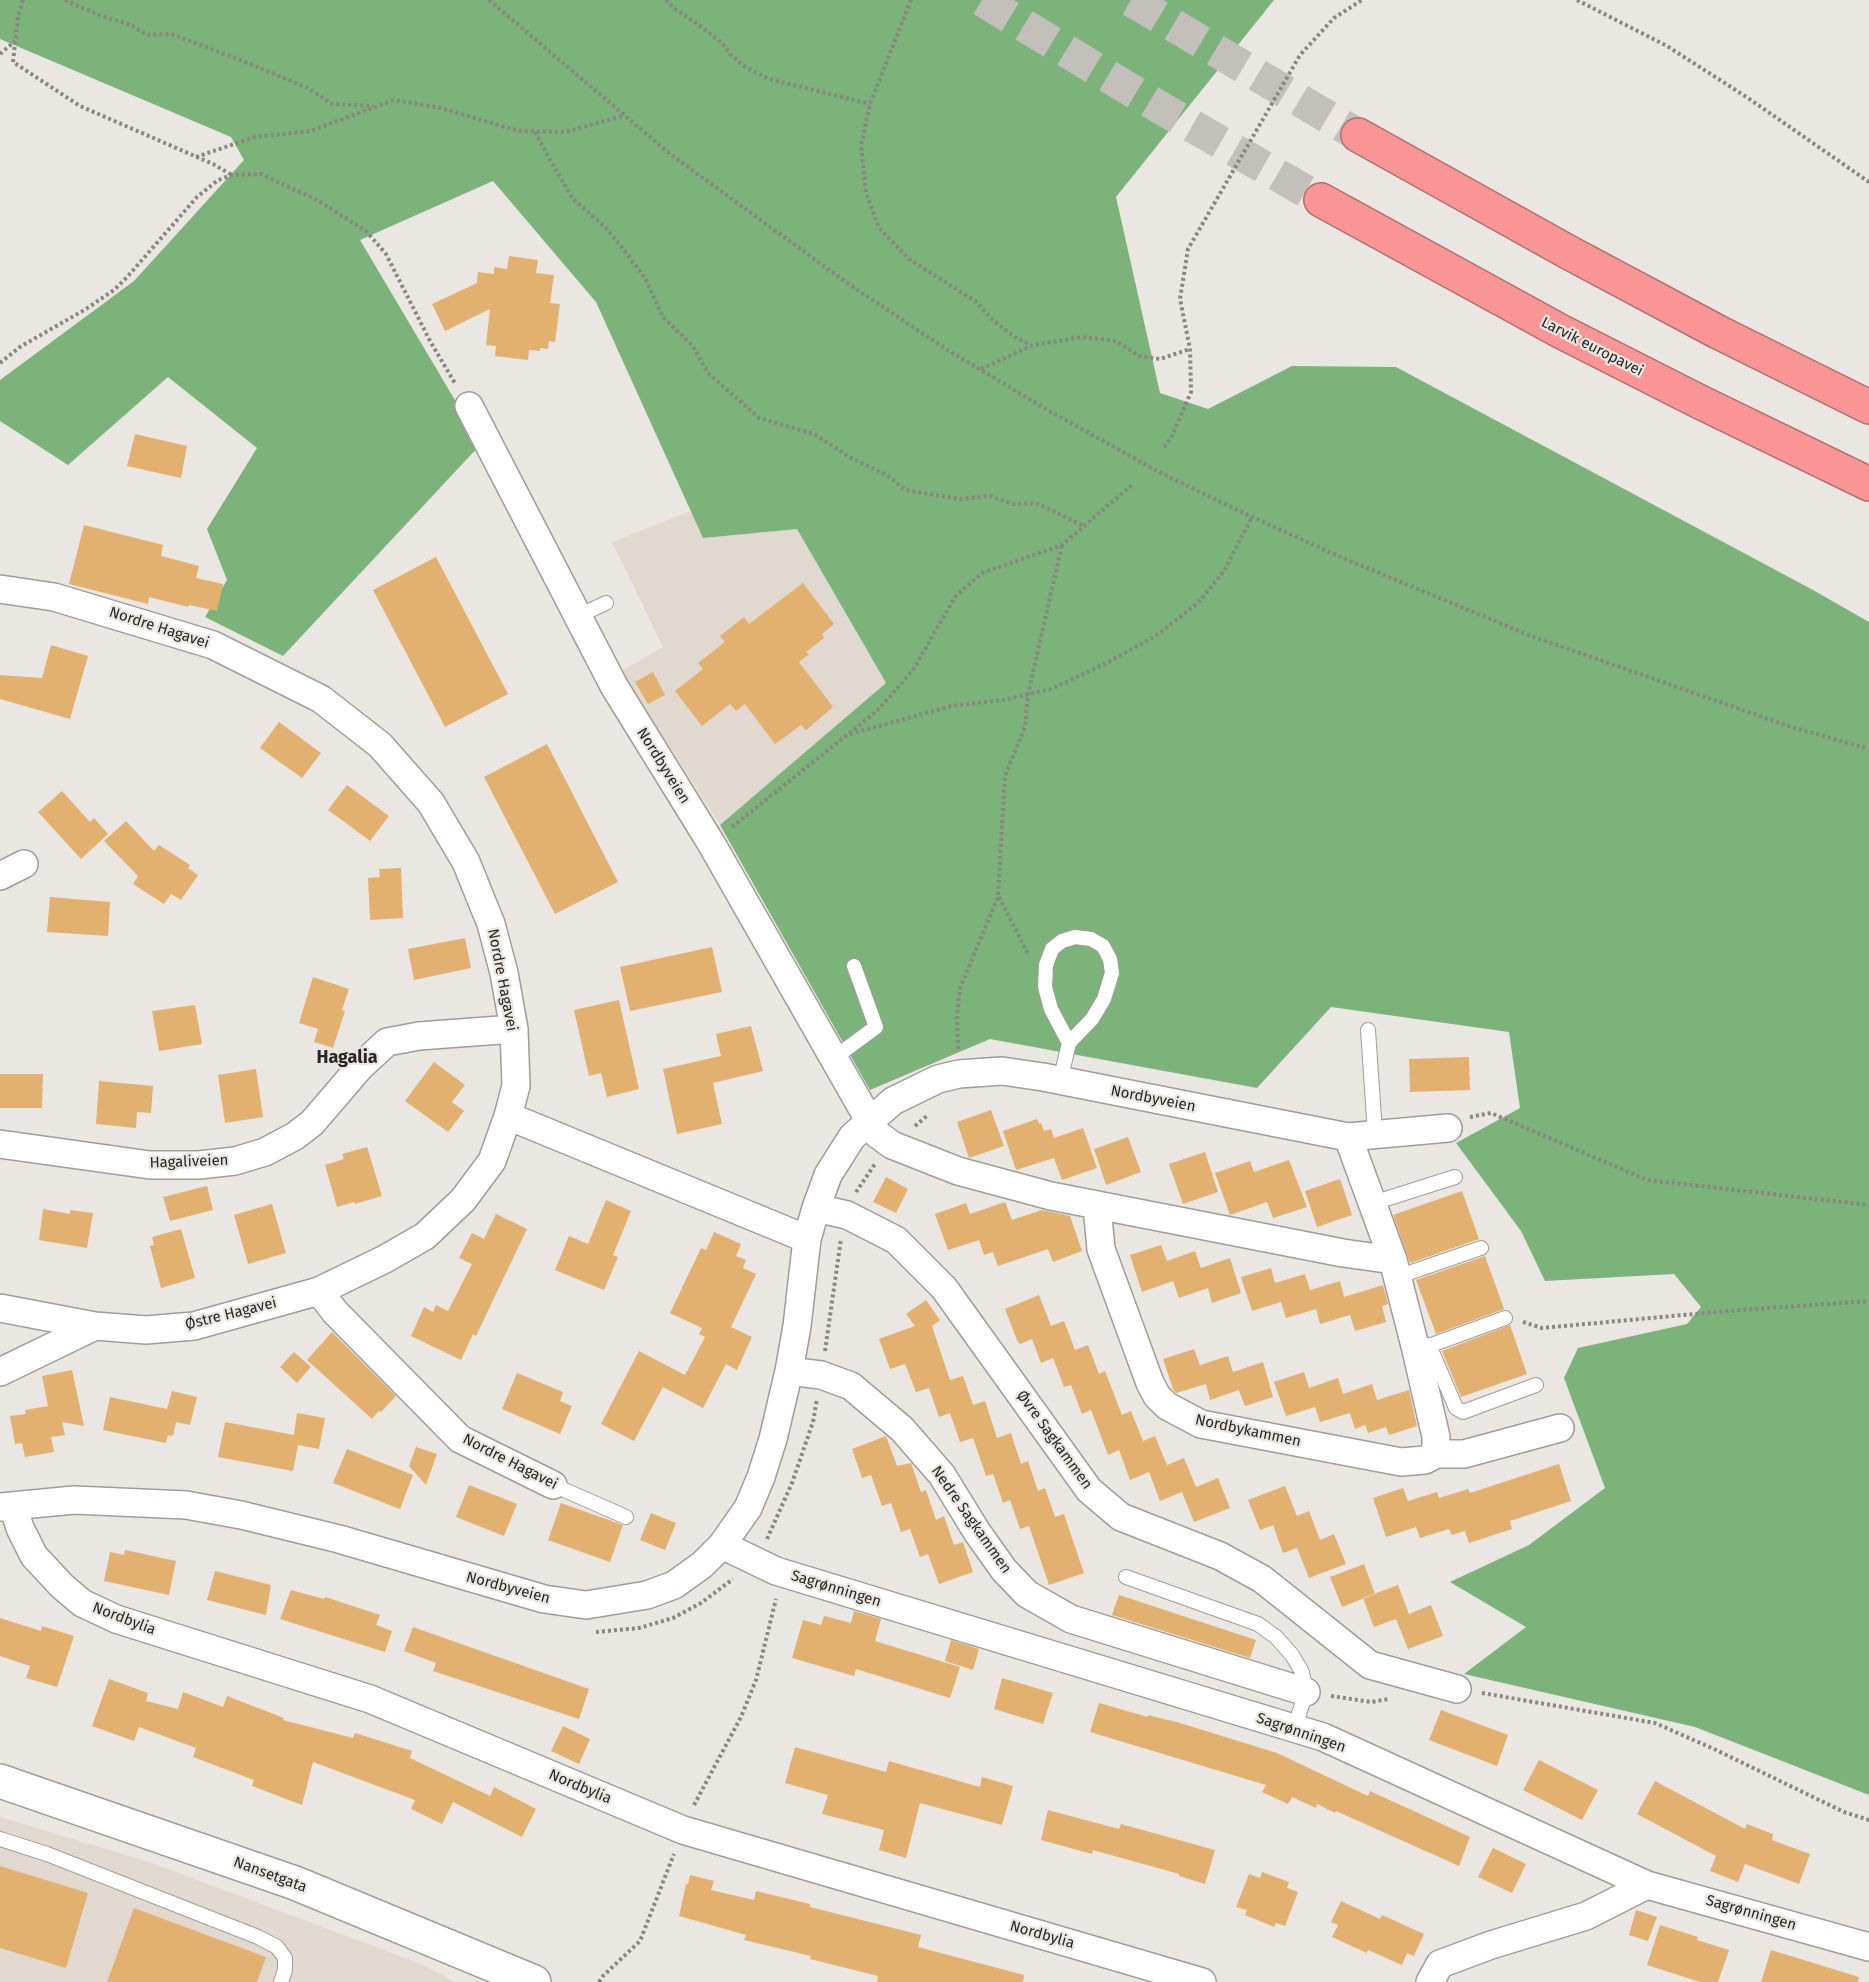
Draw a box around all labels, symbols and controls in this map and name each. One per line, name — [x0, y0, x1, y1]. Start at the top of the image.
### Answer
street label: Larvik europavei — [1538, 314, 1646, 380]
street label: Nordre Hagavei — [107, 603, 211, 653]
street label: Nordbyveien — [633, 725, 693, 807]
street label: Nordre Hagavei — [483, 927, 521, 1033]
district label: Hagalia — [316, 1047, 378, 1069]
street label: Nordbyveien — [1109, 1082, 1197, 1116]
street label: Hagaliveien — [149, 1152, 229, 1172]
street label: Østre Hagavei — [183, 1294, 279, 1334]
street label: Øvre Sagkammen — [1012, 1387, 1096, 1493]
street label: Nordbykammen — [1193, 1411, 1303, 1451]
street label: Nordre Hagavei — [459, 1430, 561, 1494]
street label: Nedre Sagkammen — [927, 1463, 1015, 1577]
street label: Sagrønningen — [789, 1567, 883, 1611]
street label: Nordbyveien — [464, 1568, 552, 1608]
street label: Nordbylia — [90, 1599, 158, 1639]
street label: Sagrønningen — [1254, 1709, 1348, 1757]
street label: Nordbylia — [546, 1766, 614, 1808]
street label: Nansetgata — [231, 1853, 309, 1897]
street label: Sagrønningen — [1704, 1892, 1798, 1934]
street label: Nordbylia — [1008, 1917, 1076, 1953]

